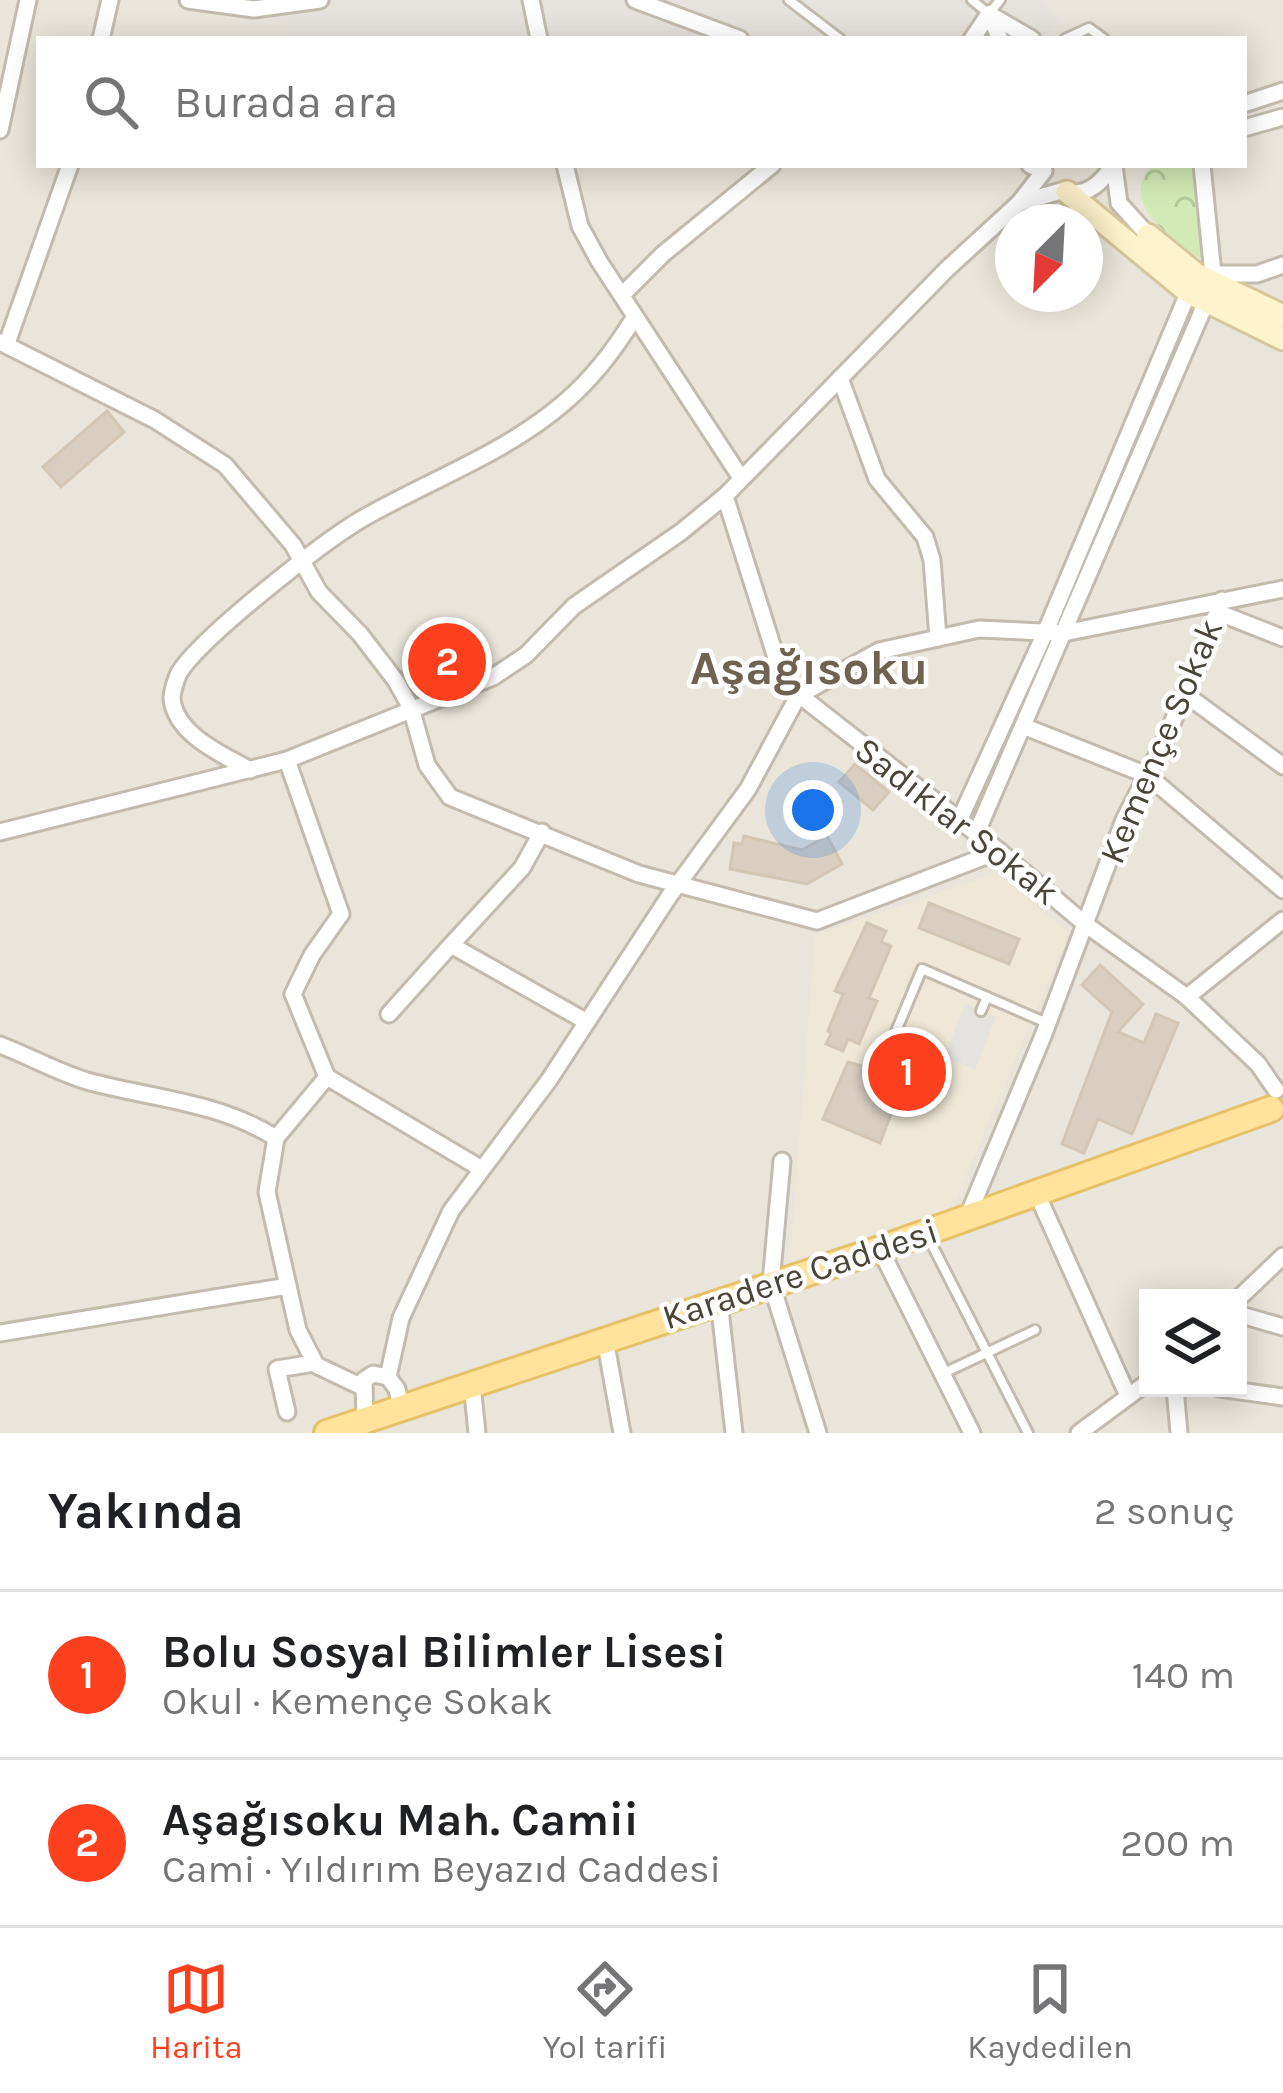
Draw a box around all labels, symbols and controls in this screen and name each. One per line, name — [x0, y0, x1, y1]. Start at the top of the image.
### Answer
search box — [36, 36, 1247, 168]
icon: search — [78, 69, 144, 135]
text: Burada ara — [174, 76, 398, 128]
north arrow — [995, 204, 1103, 312]
street label: Kemençe Sokak — [1091, 612, 1231, 870]
pin: 2 — [408, 617, 486, 707]
district label: Aşağısoku — [690, 640, 928, 696]
street label: Sadıklar Sokak — [847, 728, 1067, 914]
your location — [783, 780, 843, 840]
pin: 1 — [868, 1027, 946, 1117]
street label: Karadere Caddesi — [657, 1210, 943, 1338]
map controls — [1139, 1289, 1247, 1397]
button: layers — [1139, 1289, 1247, 1397]
text: Yakında — [48, 1481, 244, 1541]
text: 2 sonuç — [1094, 1488, 1235, 1534]
text: Bolu Sosyal Bilimler Lisesi — [162, 1626, 726, 1678]
text: 1 — [80, 1652, 94, 1698]
text: 140 m — [1131, 1652, 1235, 1698]
text: Okul · Kemençe Sokak — [162, 1678, 553, 1724]
text: Aşağısoku Mah. Camii — [162, 1794, 638, 1846]
text: 2 — [75, 1820, 99, 1866]
text: 200 m — [1120, 1820, 1235, 1866]
text: Cami · Yıldırım Beyazıd Caddesi — [162, 1846, 721, 1892]
tab: Harita — [150, 1956, 243, 2066]
tab: Yol tarifi — [543, 1956, 667, 2066]
tab: Kaydedilen — [967, 1956, 1133, 2066]

